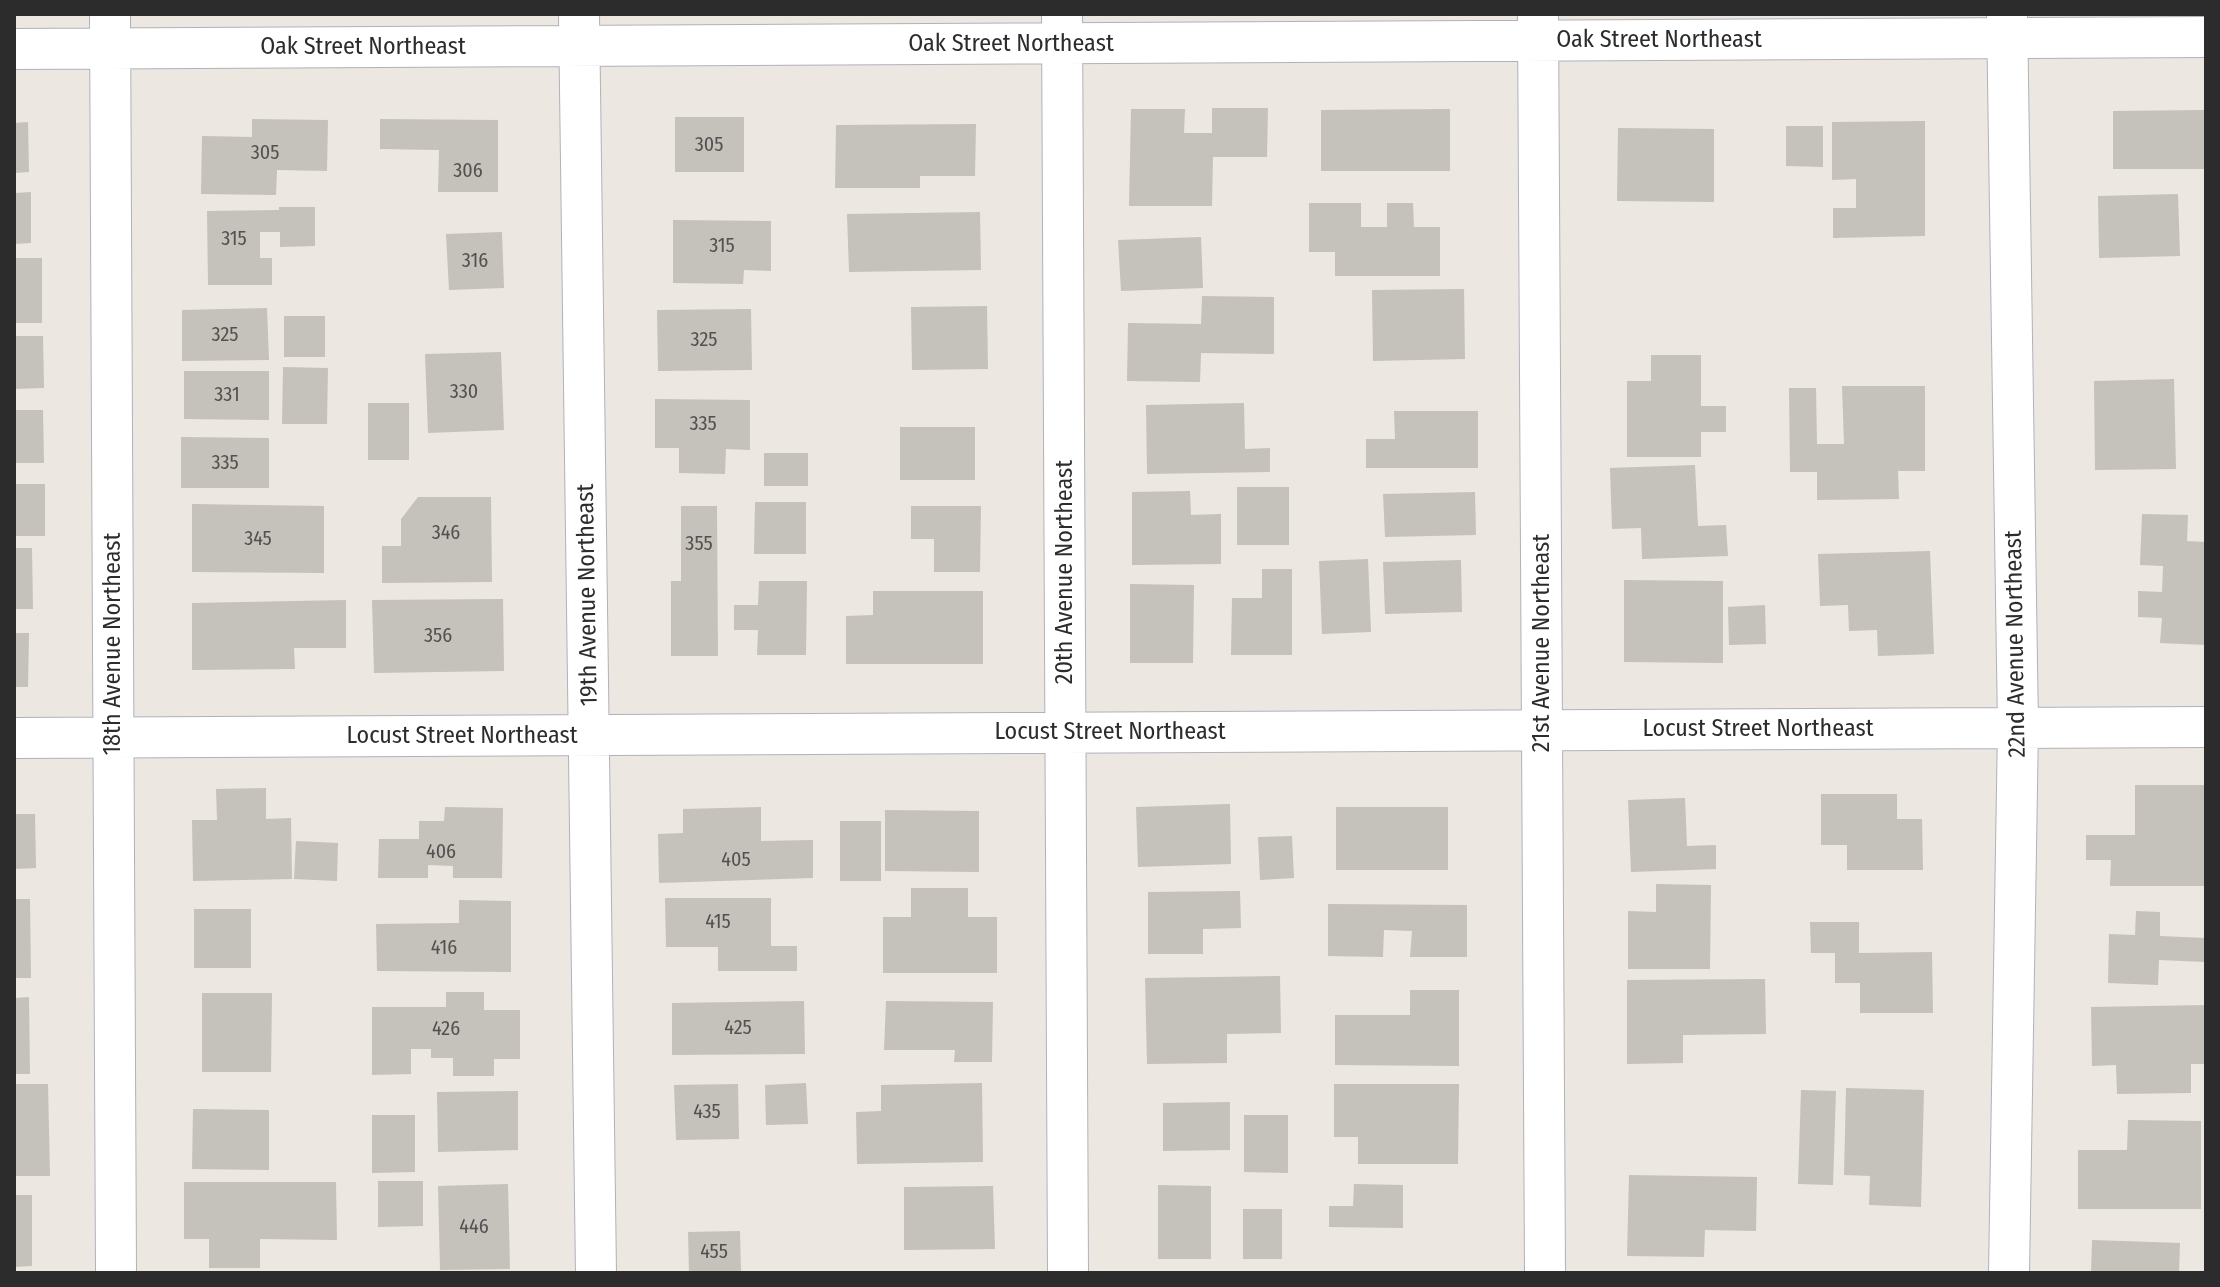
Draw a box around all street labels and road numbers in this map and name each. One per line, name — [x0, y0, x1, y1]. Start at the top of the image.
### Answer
street label: Oak Street Northeast — [1556, 26, 1762, 54]
street label: Oak Street Northeast — [908, 30, 1114, 58]
street label: Oak Street Northeast — [260, 33, 466, 61]
street label: 20th Avenue Northeast — [1051, 460, 1079, 684]
street label: 19th Avenue Northeast — [572, 484, 604, 706]
street label: 22nd Avenue Northeast — [2000, 530, 2032, 758]
street label: 18th Avenue Northeast — [99, 533, 127, 755]
street label: 21st Avenue Northeast — [1528, 534, 1556, 752]
street label: Locust Street Northeast — [1642, 715, 1874, 743]
street label: Locust Street Northeast — [994, 718, 1226, 746]
street label: Locust Street Northeast — [346, 722, 578, 750]

